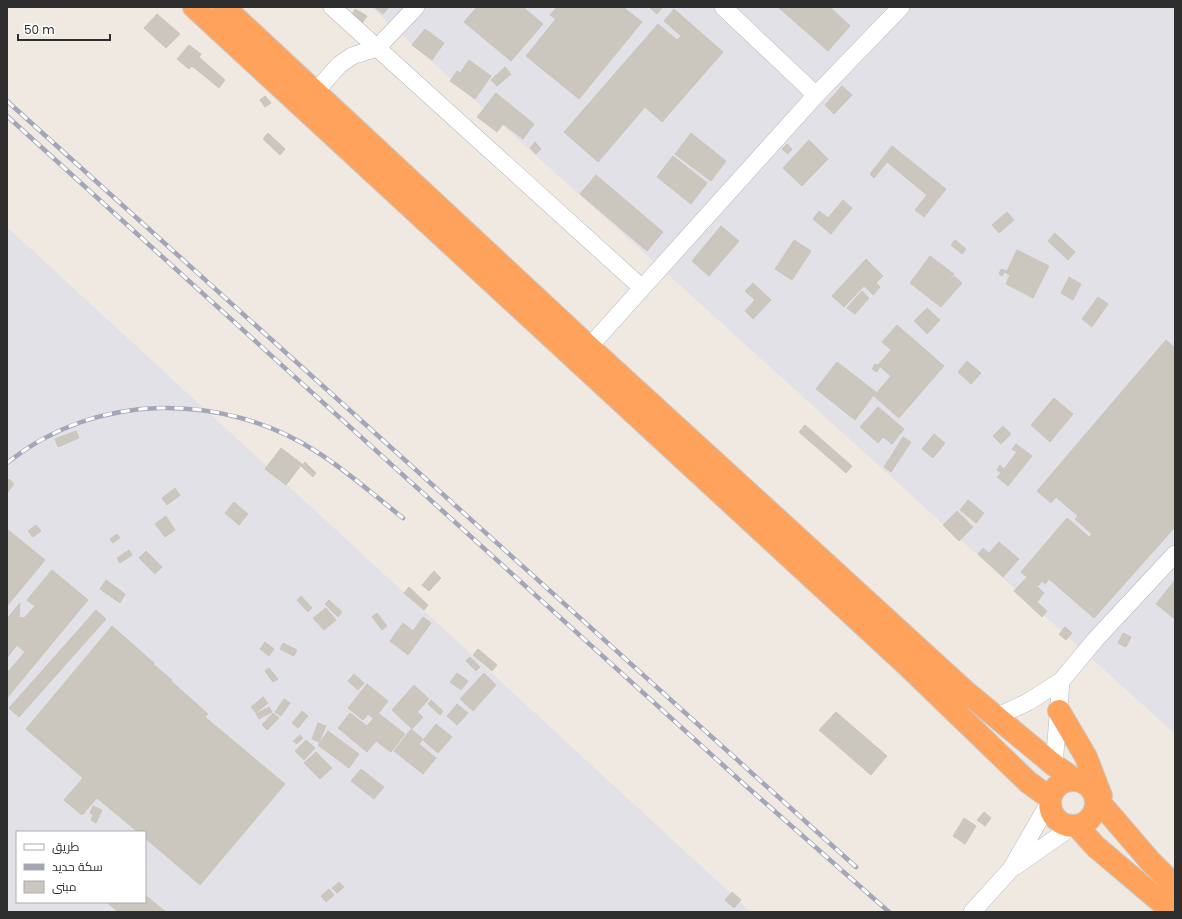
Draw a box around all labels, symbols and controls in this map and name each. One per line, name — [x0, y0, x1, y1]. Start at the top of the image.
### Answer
scale bar — [18, 16, 110, 42]
text: 50 m — [24, 21, 55, 38]
legend — [16, 831, 146, 903]
text: طريق — [52, 838, 80, 855]
text: سكة حديد — [52, 858, 103, 875]
text: مبنى — [52, 878, 77, 895]

